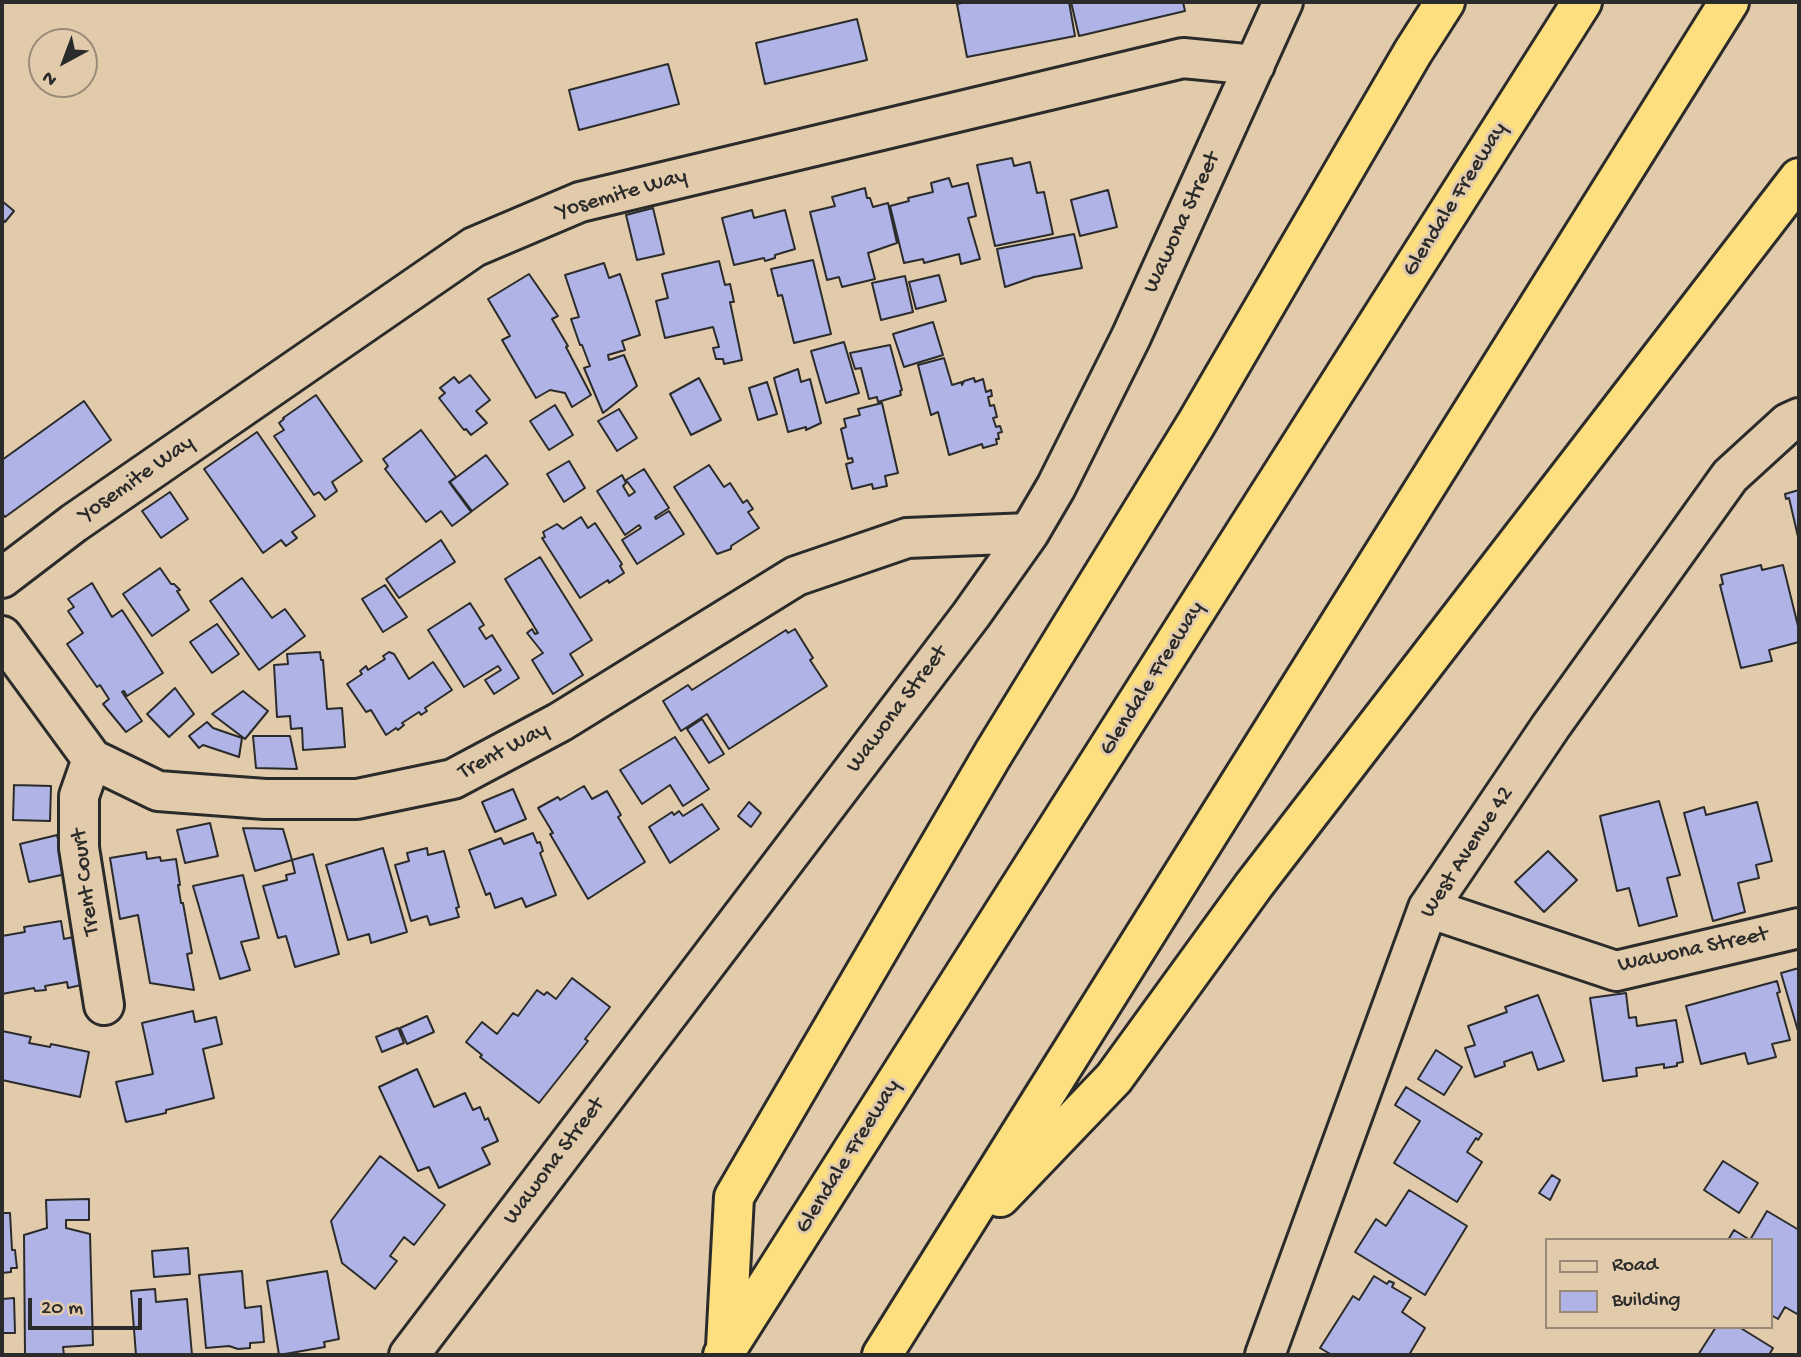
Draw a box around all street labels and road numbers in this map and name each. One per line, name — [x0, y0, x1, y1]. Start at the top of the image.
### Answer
street label: Glendale Freeway — [1398, 118, 1514, 282]
street label: Wawona Street — [1138, 148, 1228, 298]
street label: Yosemite Way — [553, 163, 691, 227]
street label: Yosemite Way — [74, 430, 200, 530]
street label: Glendale Freeway — [1095, 597, 1211, 761]
street label: Wawona Street — [841, 641, 955, 779]
street label: Trent Way — [454, 717, 554, 787]
street label: West Avenue 42 — [1415, 782, 1521, 924]
street label: Trent Court — [67, 827, 107, 937]
street label: Wawona Street — [1616, 922, 1770, 980]
street label: Glendale Freeway — [791, 1075, 907, 1239]
street label: Wawona Street — [498, 1093, 612, 1231]

